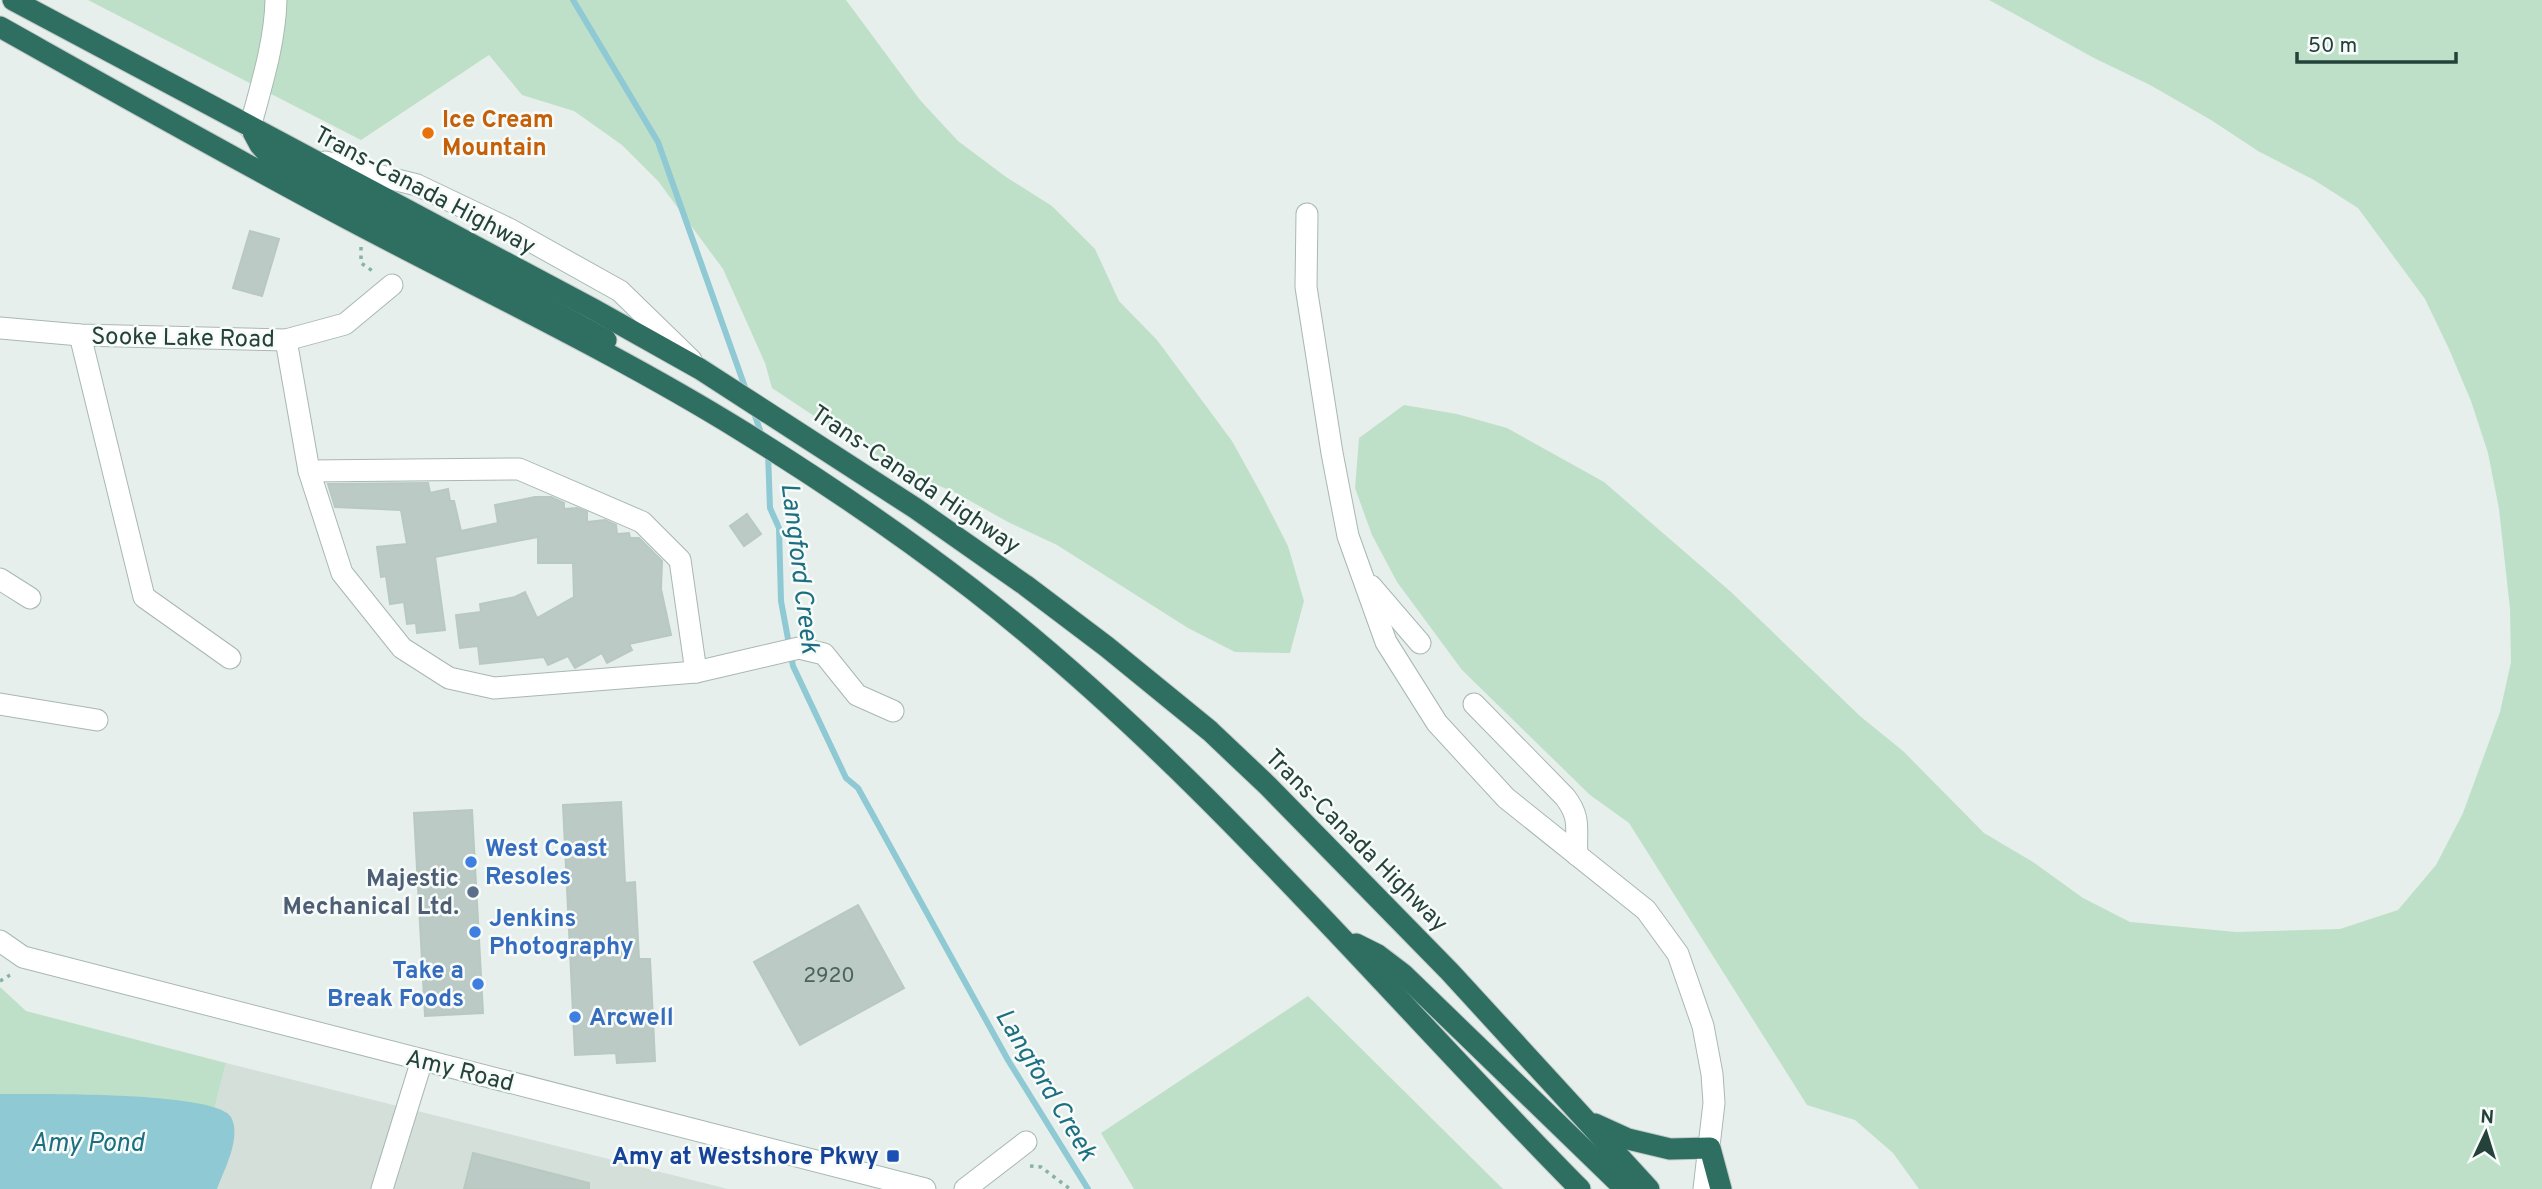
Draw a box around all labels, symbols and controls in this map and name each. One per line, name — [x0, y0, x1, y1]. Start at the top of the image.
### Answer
scale bar — [2297, 21, 2456, 65]
text: 50 m — [2308, 33, 2357, 60]
place label: Ice Cream Mountain — [442, 106, 554, 164]
street label: Trans-Canada Highway — [308, 121, 540, 263]
marker: Ice Cream Mountain — [420, 125, 436, 141]
street label: Sooke Lake Road — [91, 322, 275, 356]
street label: Trans-Canada Highway — [804, 399, 1026, 562]
water label: Langford Creek — [772, 481, 825, 656]
street label: Trans-Canada Highway — [1258, 744, 1453, 939]
place label: West Coast Resoles — [485, 835, 608, 893]
marker: West Coast Resoles — [463, 854, 479, 870]
place label: Majestic Mechanical Ltd. — [283, 865, 459, 923]
marker: Majestic Mechanical Ltd. — [465, 884, 481, 900]
place label: Jenkins Photography — [489, 905, 634, 963]
marker: Jenkins Photography — [467, 924, 483, 940]
place label: Take a Break Foods — [327, 957, 464, 1015]
house number: 2920 — [803, 963, 855, 990]
marker: Take a Break Foods — [470, 976, 486, 992]
water label: Langford Creek — [986, 1003, 1104, 1168]
place label: Arcwell — [589, 1004, 674, 1034]
marker: Arcwell — [567, 1009, 583, 1025]
street label: Amy Road — [402, 1044, 517, 1100]
north arrow — [2451, 1098, 2521, 1168]
text: N — [2479, 1106, 2495, 1130]
water label: Amy Pond — [30, 1128, 146, 1161]
place label: Amy at Westshore Pkwy — [612, 1143, 879, 1173]
marker: Amy at Westshore Pkwy — [885, 1148, 901, 1164]

